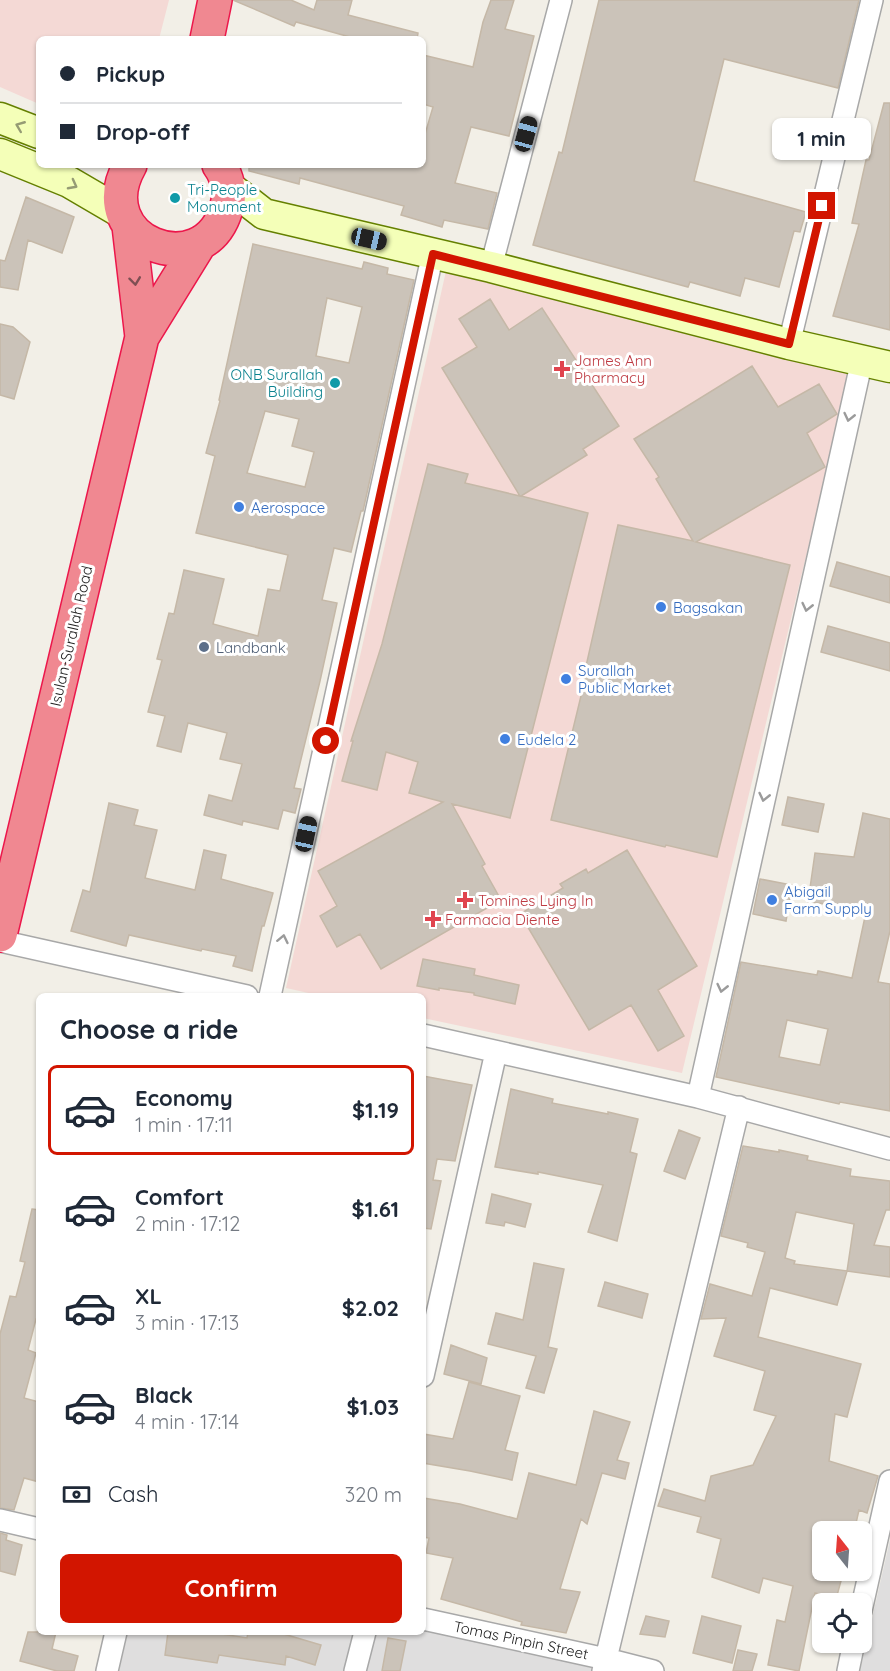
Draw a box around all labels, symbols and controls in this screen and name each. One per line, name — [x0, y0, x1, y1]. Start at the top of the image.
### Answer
text: Pickup — [96, 60, 165, 88]
car — [513, 114, 539, 154]
text: Drop-off — [96, 118, 190, 146]
callout: 1 min — [772, 119, 872, 161]
one-way arrow — [15, 120, 25, 133]
text: 1 min — [797, 126, 846, 151]
one-way arrow — [67, 178, 77, 189]
place label: Tri-People Monument — [187, 180, 262, 216]
marker: Tri-People Monument — [168, 191, 182, 205]
route end — [808, 192, 835, 219]
car — [349, 226, 389, 252]
one-way arrow — [128, 277, 141, 286]
place label: James Ann Pharmacy — [574, 351, 652, 387]
marker: James Ann Pharmacy — [555, 362, 569, 376]
place label: ONB Surallah Building — [231, 365, 323, 401]
marker: ONB Surallah Building — [328, 376, 342, 390]
one-way arrow — [843, 411, 856, 421]
place label: Aerospace — [251, 498, 325, 517]
marker: Aerospace — [232, 500, 246, 514]
street label: Isulan-Surallah Road — [46, 564, 96, 708]
place label: Bagsakan — [673, 598, 743, 617]
marker: Bagsakan — [654, 600, 668, 614]
one-way arrow — [801, 602, 814, 612]
place label: Landbank — [216, 638, 286, 657]
marker: Landbank — [197, 640, 211, 654]
place label: Surallah Public Market — [578, 661, 672, 697]
marker: Surallah Public Market — [559, 672, 573, 686]
route start — [312, 727, 339, 754]
place label: Eudela 2 — [517, 730, 576, 749]
marker: Eudela 2 — [498, 732, 512, 746]
one-way arrow — [759, 792, 772, 802]
car — [293, 815, 319, 853]
place label: Abigail Farm Supply — [784, 882, 872, 918]
marker: Tomines Lying In — [456, 891, 474, 909]
place label: Tomines Lying In — [478, 891, 593, 910]
marker: Abigail Farm Supply — [765, 893, 779, 907]
place label: Farmacia Diente — [445, 910, 560, 929]
marker: Farmacia Diente — [426, 912, 440, 926]
one-way arrow — [276, 934, 289, 944]
one-way arrow — [716, 983, 729, 993]
text: Choose a ride — [60, 1012, 238, 1046]
icon: car — [63, 1083, 117, 1137]
text: Economy — [135, 1084, 233, 1112]
text: $1.19 — [352, 1096, 399, 1124]
text: 1 min · 17:11 — [135, 1112, 233, 1137]
icon: car — [63, 1182, 117, 1236]
text: Comfort — [135, 1183, 224, 1211]
text: $1.61 — [352, 1195, 399, 1223]
text: 2 min · 17:12 — [135, 1211, 240, 1236]
icon: car — [63, 1281, 117, 1335]
text: XL — [135, 1282, 162, 1310]
text: $2.02 — [342, 1294, 399, 1322]
text: 3 min · 17:13 — [135, 1310, 239, 1335]
icon: car — [63, 1380, 117, 1434]
text: Black — [135, 1381, 193, 1409]
text: $1.03 — [347, 1393, 399, 1421]
text: 4 min · 17:14 — [135, 1409, 239, 1434]
icon: cash — [60, 1478, 93, 1511]
text: Cash — [108, 1480, 159, 1508]
text: 320 m — [345, 1482, 402, 1507]
north arrow — [812, 1521, 872, 1581]
map controls — [812, 1521, 872, 1653]
button: Confirm — [60, 1554, 402, 1623]
button: locate — [812, 1593, 872, 1653]
street label: Tomas Pinpin Street — [452, 1616, 590, 1664]

